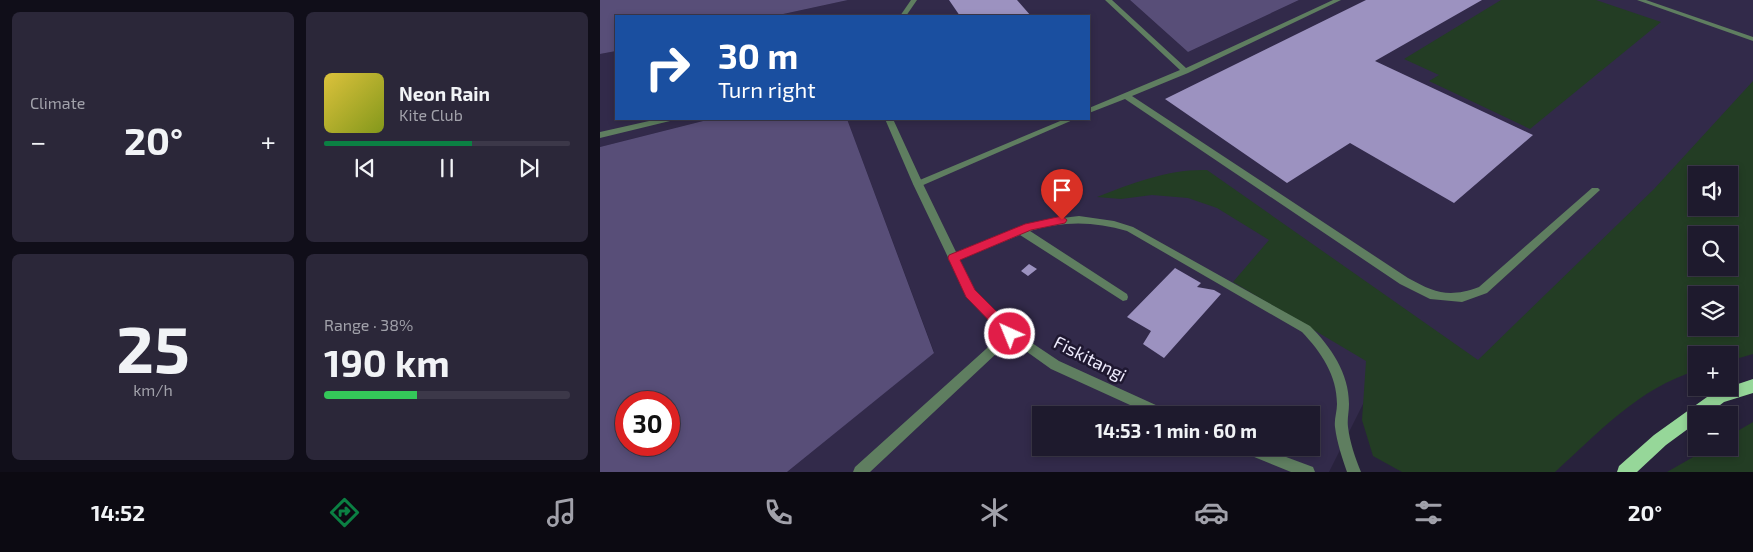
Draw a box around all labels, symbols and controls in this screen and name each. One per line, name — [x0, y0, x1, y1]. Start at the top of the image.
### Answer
text: 30 m — [718, 34, 798, 76]
icon: right — [635, 35, 700, 100]
text: Turn right — [718, 76, 816, 102]
text: Neon Rain — [399, 82, 490, 105]
text: Climate — [30, 93, 85, 112]
text: Kite Club — [399, 105, 463, 124]
text: 20° — [124, 117, 183, 163]
text: − — [30, 124, 46, 158]
text: + — [261, 124, 276, 158]
icon: previous — [351, 154, 379, 182]
icon: pause — [433, 154, 461, 182]
icon: next — [515, 154, 543, 182]
map controls — [1688, 166, 1738, 456]
button: sound — [1688, 166, 1738, 216]
pin — [1041, 169, 1083, 220]
icon: arrive — [1048, 176, 1076, 204]
button: search — [1688, 226, 1738, 276]
button: layers — [1688, 286, 1738, 336]
position arrow — [983, 307, 1035, 359]
text: 25 — [116, 308, 190, 386]
text: Range · 38% — [324, 315, 413, 334]
street label: Fiskitangi — [1050, 330, 1130, 386]
text: 190 km — [324, 339, 450, 385]
button: + — [1688, 346, 1738, 396]
text: km/h — [133, 380, 173, 399]
speed limit sign: 30 — [615, 391, 680, 456]
button: − — [1688, 406, 1738, 456]
text: 14:53 · 1 min · 60 m — [1095, 419, 1257, 442]
icon: directions — [327, 495, 362, 530]
icon: music — [544, 495, 579, 530]
icon: phone — [761, 495, 796, 530]
icon: climate — [977, 495, 1012, 530]
icon: car — [1194, 495, 1229, 530]
icon: filters — [1411, 495, 1446, 530]
text: 14:52 — [91, 499, 145, 525]
text: 20° — [1628, 499, 1662, 525]

